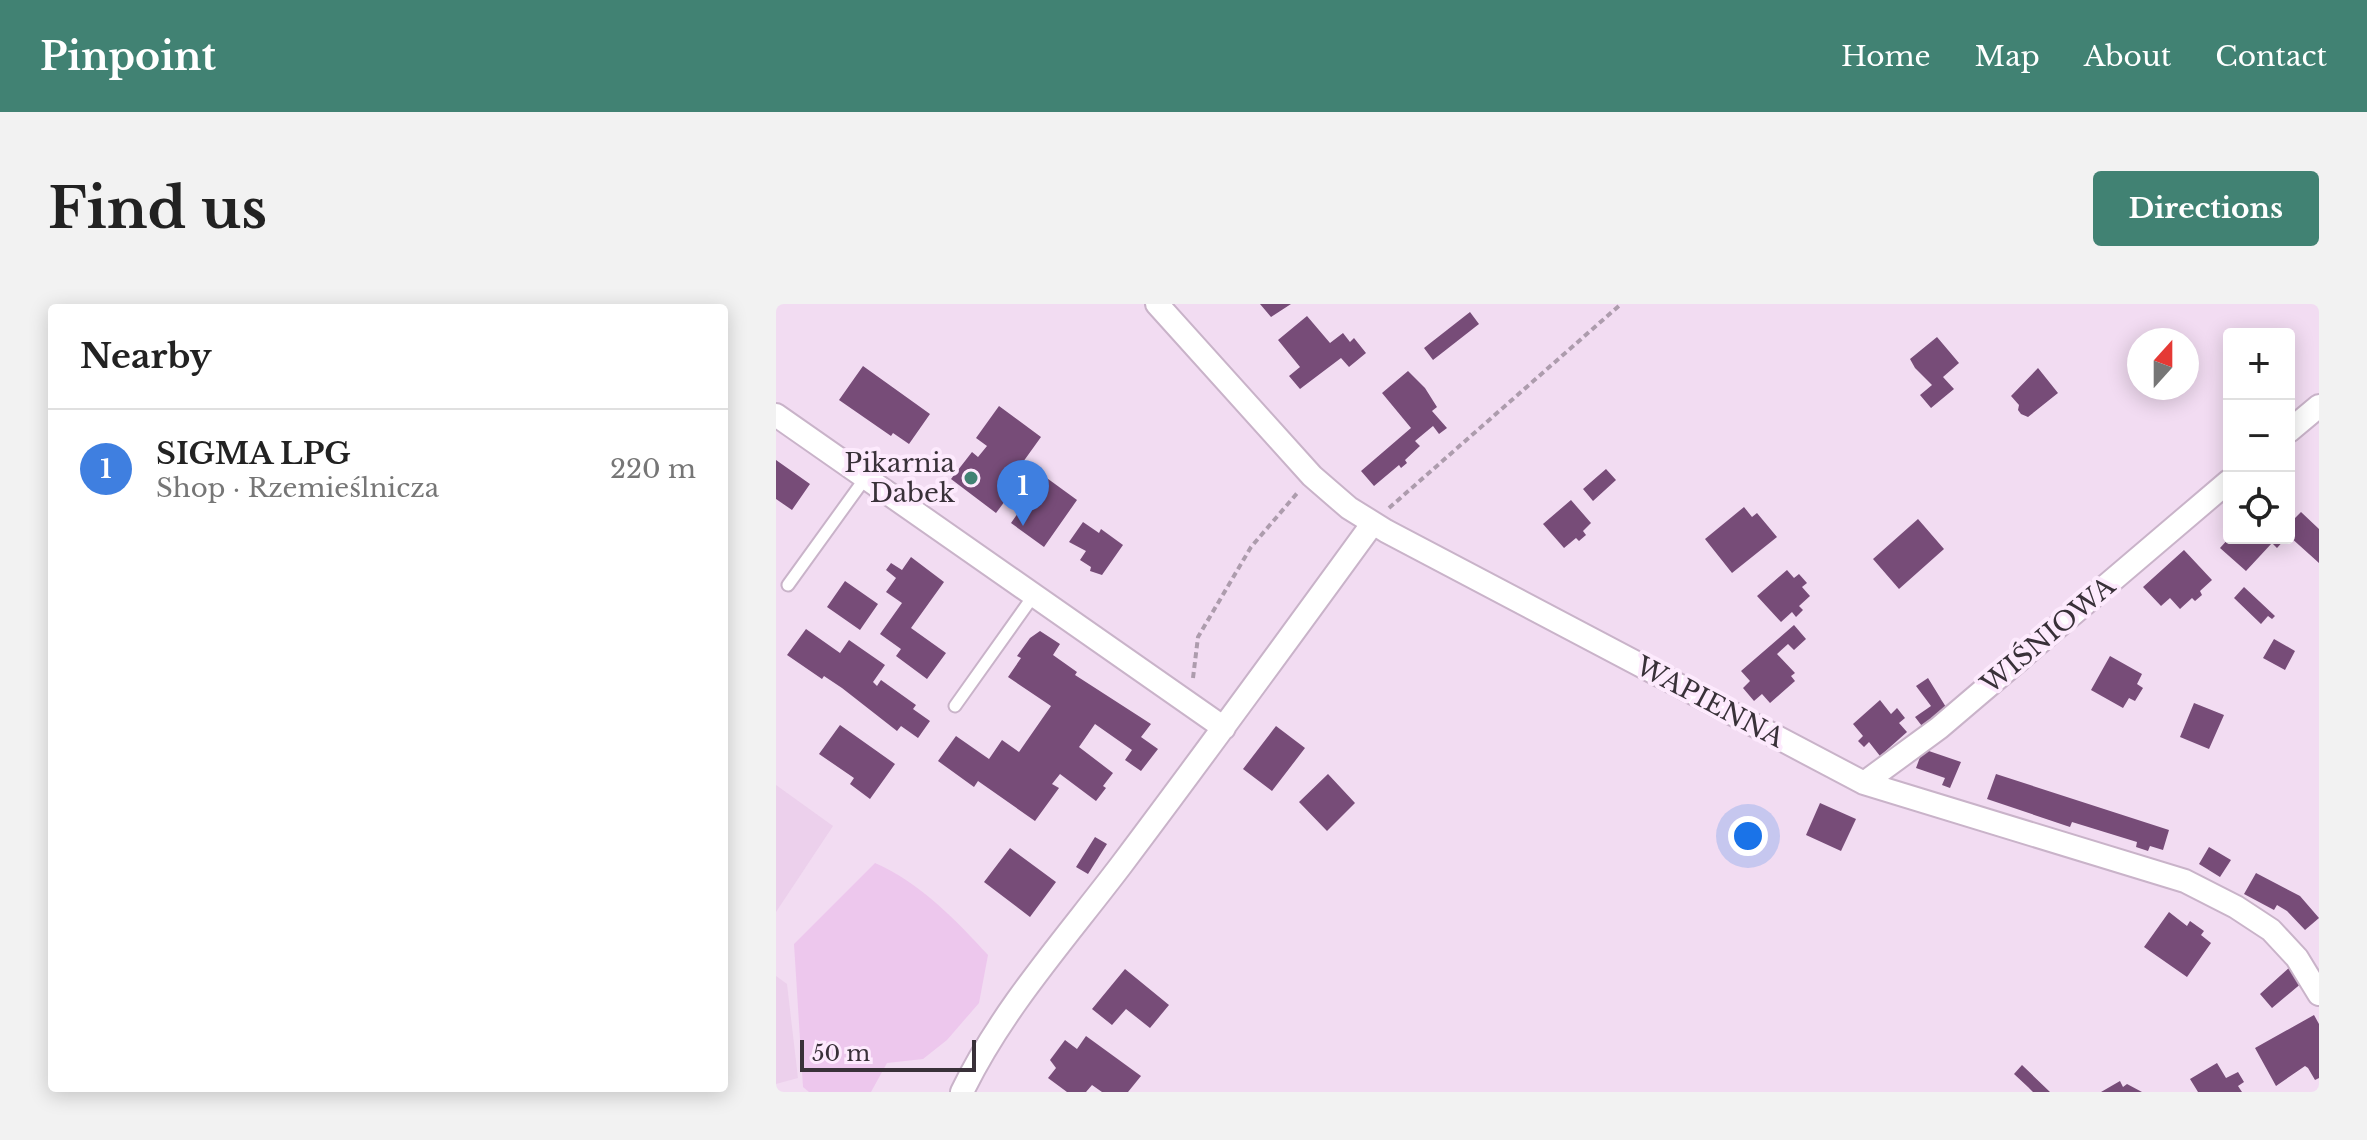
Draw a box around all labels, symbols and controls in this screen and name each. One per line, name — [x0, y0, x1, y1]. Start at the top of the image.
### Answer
text: Pinpoint — [40, 33, 216, 80]
text: Home — [1841, 39, 1931, 74]
text: Map — [1975, 39, 2040, 74]
text: About — [2084, 39, 2171, 74]
text: Contact — [2215, 39, 2327, 74]
button: Directions — [2093, 171, 2319, 246]
text: Find us — [48, 174, 267, 243]
north arrow — [2127, 328, 2199, 400]
map controls — [2223, 328, 2295, 544]
button: + — [2223, 328, 2295, 400]
text: Nearby — [80, 335, 212, 377]
button: − — [2223, 400, 2295, 472]
text: SIGMA LPG — [156, 435, 351, 472]
place label: Pikarnia Dabek — [844, 447, 956, 509]
text: 1 — [100, 453, 112, 485]
text: 220 m — [610, 453, 696, 485]
pin: 1 — [997, 460, 1049, 526]
marker: Pikarnia Dabek — [962, 469, 980, 487]
text: Shop · Rzemieślnicza — [156, 472, 439, 504]
button: locate — [2223, 472, 2295, 544]
street label: WIŚNIOWA — [1974, 569, 2122, 701]
street label: WAPIENNA — [1630, 649, 1790, 755]
your location — [1728, 816, 1768, 856]
scale bar — [800, 1036, 976, 1072]
text: 50 m — [812, 1040, 870, 1067]

